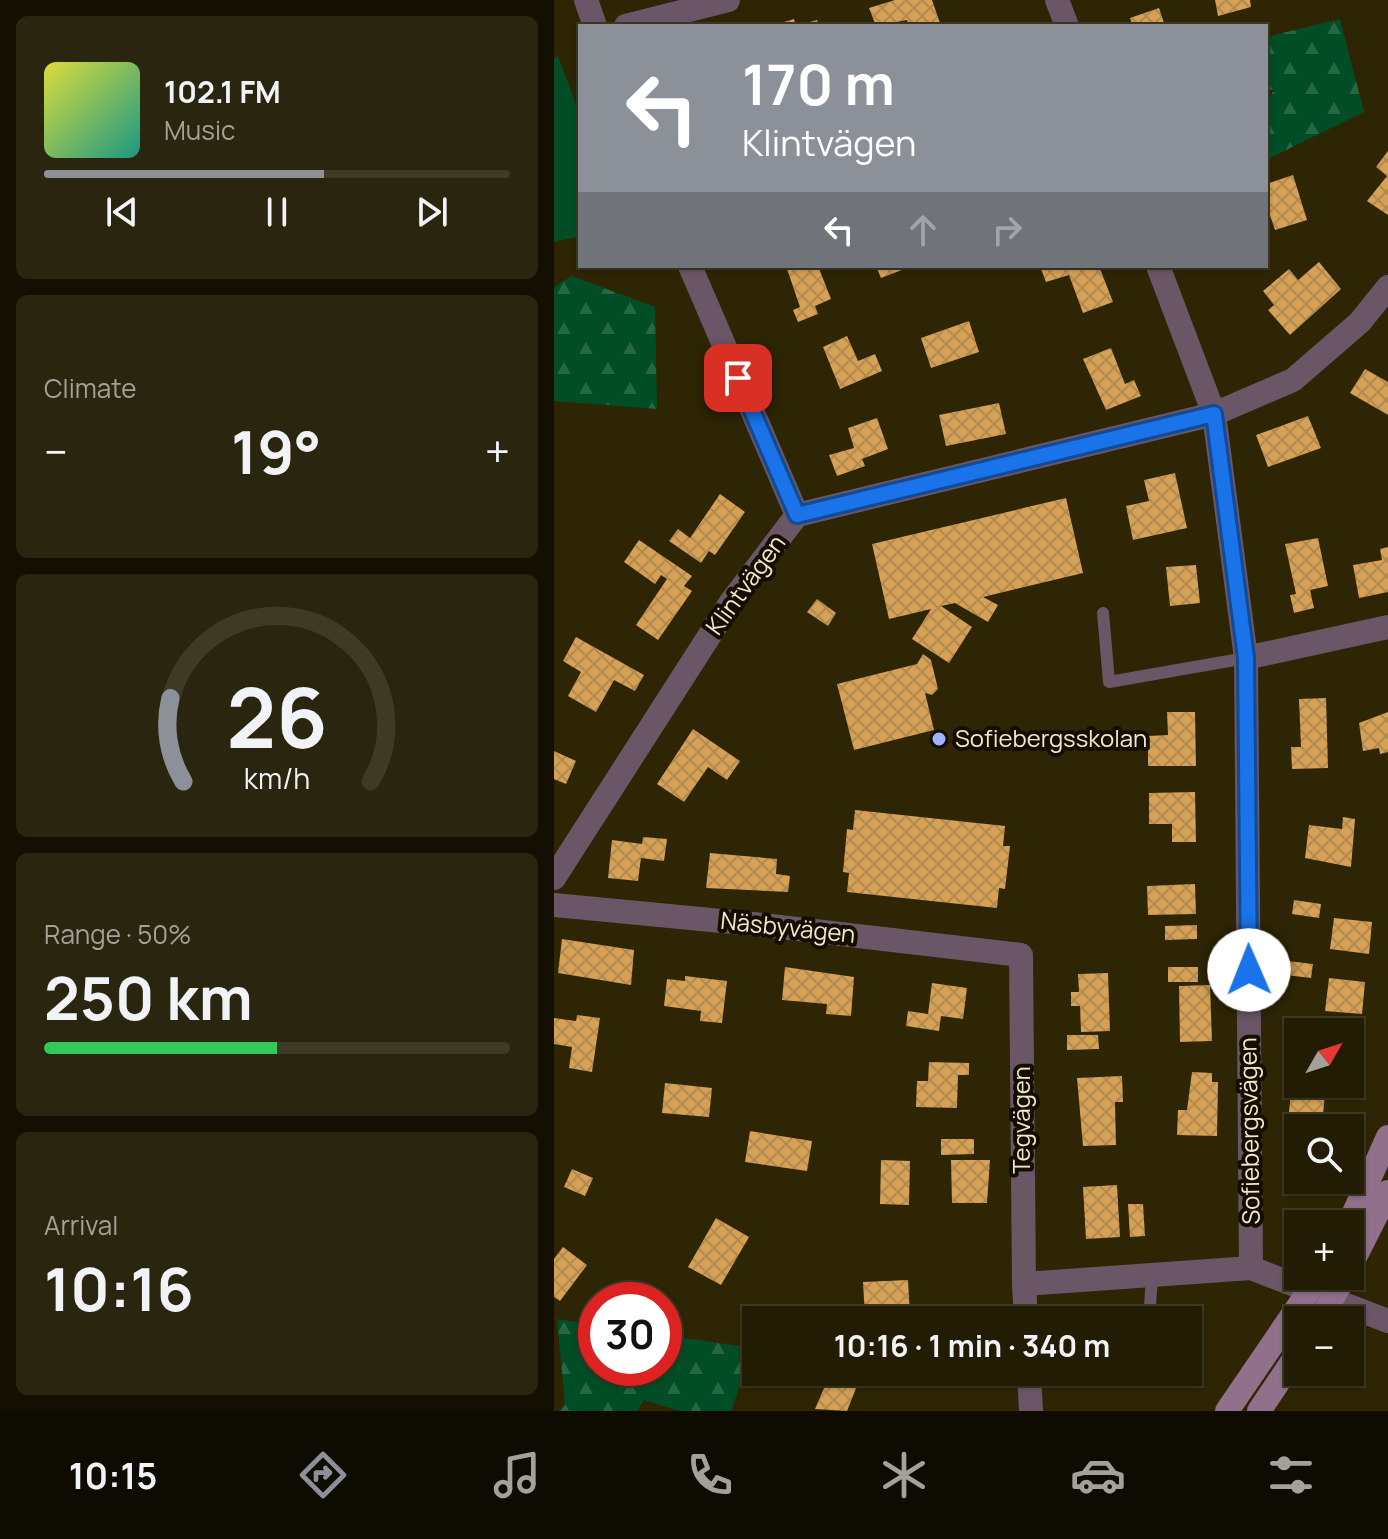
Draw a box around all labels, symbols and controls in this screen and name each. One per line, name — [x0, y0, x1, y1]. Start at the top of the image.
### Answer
text: 170 m — [742, 45, 895, 122]
icon: left — [610, 56, 714, 160]
text: 102.1 FM — [164, 71, 281, 112]
text: Music — [164, 112, 235, 148]
text: Klintvägen — [742, 118, 916, 167]
icon: previous — [100, 190, 144, 234]
icon: pause — [255, 190, 299, 234]
icon: next — [410, 190, 454, 234]
icon: left — [817, 208, 861, 252]
icon: ahead — [901, 208, 945, 252]
icon: right — [985, 208, 1029, 252]
pin — [704, 344, 772, 412]
icon: arrive — [716, 356, 760, 400]
text: Climate — [44, 370, 136, 406]
text: 19° — [231, 410, 321, 492]
text: − — [44, 421, 68, 481]
text: + — [485, 421, 510, 481]
street label: Klintvägen — [697, 527, 792, 641]
text: 26 — [226, 658, 328, 772]
place label: Sofiebergsskolan — [955, 721, 1147, 754]
marker: Sofiebergsskolan — [930, 730, 948, 748]
text: km/h — [244, 759, 310, 798]
street label: Näsbyvägen — [719, 903, 857, 950]
text: Range · 50% — [44, 916, 191, 952]
position arrow — [1207, 928, 1291, 1012]
text: 250 km — [44, 956, 253, 1038]
north arrow — [1284, 1018, 1364, 1098]
map controls — [1284, 1018, 1364, 1386]
street label: Sofiebergsvägen — [1230, 1037, 1267, 1225]
street label: Tegvägen — [1004, 1066, 1037, 1174]
button: search — [1284, 1114, 1364, 1194]
text: Arrival — [44, 1207, 118, 1243]
button: + — [1284, 1210, 1364, 1290]
text: 10:16 — [44, 1247, 194, 1329]
speed limit sign: 30 — [578, 1282, 682, 1386]
button: − — [1284, 1306, 1364, 1386]
text: 10:16 · 1 min · 340 m — [834, 1325, 1110, 1366]
icon: directions — [295, 1447, 351, 1503]
icon: music — [489, 1447, 545, 1503]
icon: phone — [682, 1447, 738, 1503]
icon: climate — [876, 1447, 932, 1503]
icon: car — [1070, 1447, 1126, 1503]
icon: filters — [1263, 1447, 1319, 1503]
text: 10:15 — [69, 1451, 157, 1500]

